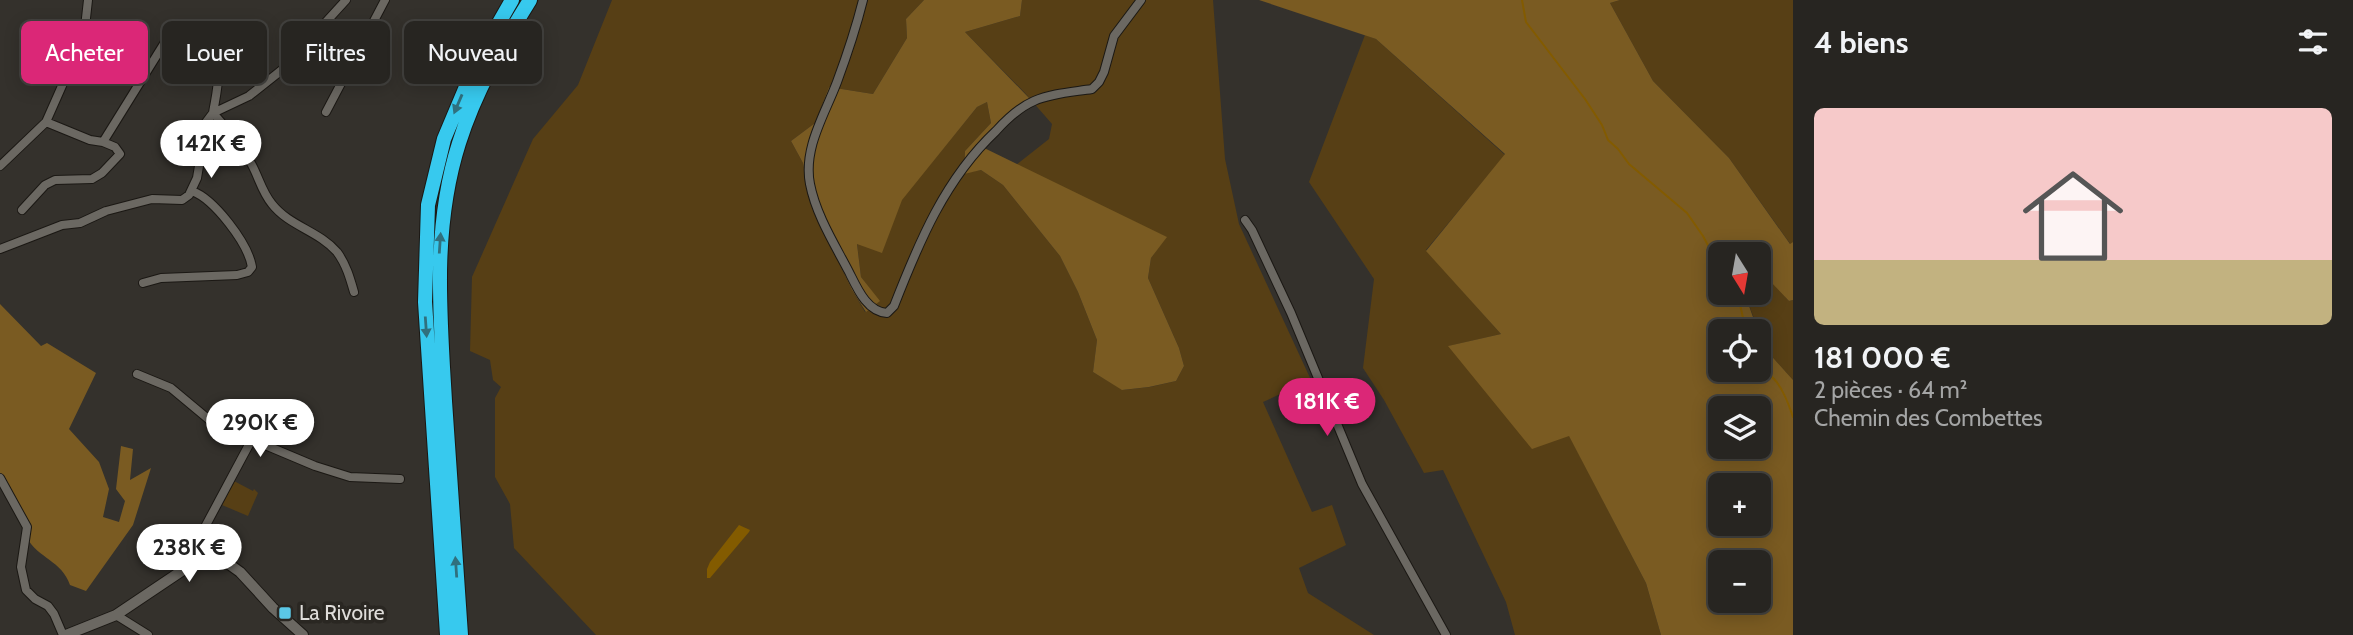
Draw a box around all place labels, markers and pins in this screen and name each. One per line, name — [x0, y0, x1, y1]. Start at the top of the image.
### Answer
pin: 142K € — [154, 120, 268, 180]
pin: 181K € — [1270, 378, 1384, 438]
pin: 290K € — [203, 400, 317, 459]
pin: 238K € — [132, 524, 246, 584]
place label: La Rivoire — [299, 600, 385, 625]
marker: La Rivoire — [277, 605, 293, 621]

